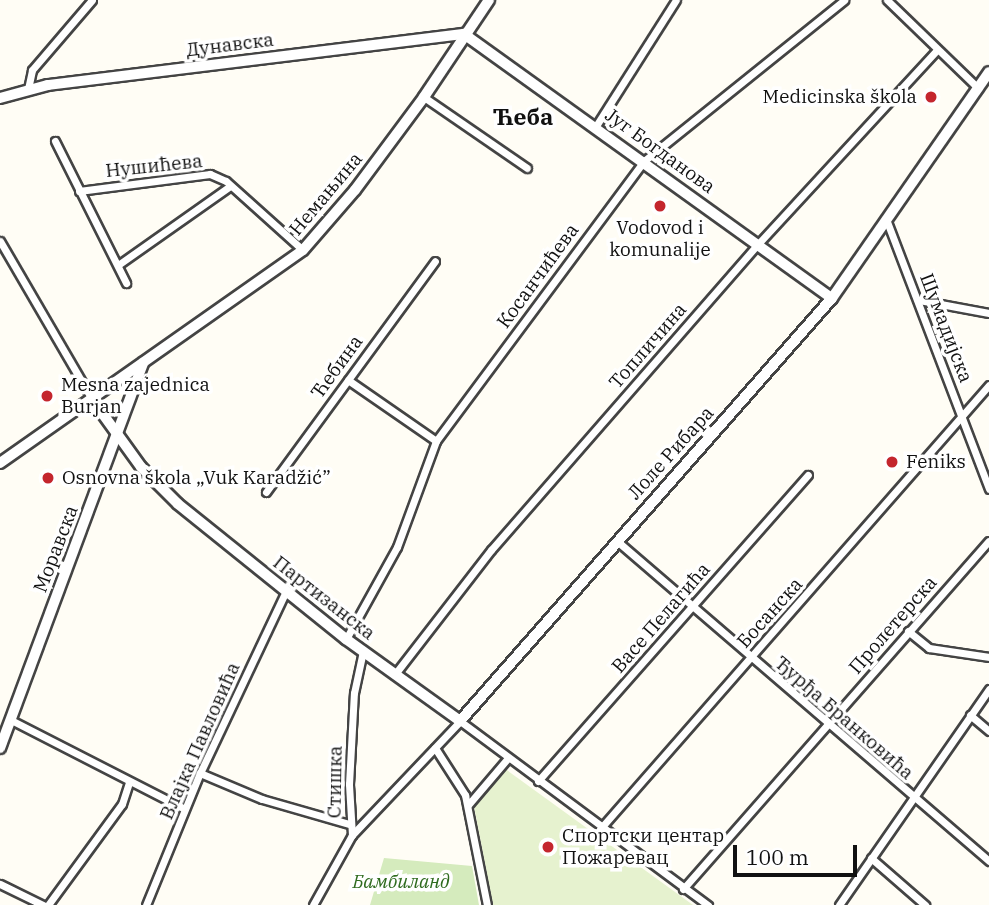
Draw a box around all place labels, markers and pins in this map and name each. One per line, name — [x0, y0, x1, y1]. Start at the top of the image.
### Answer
place label: Medicinska škola — [763, 86, 917, 108]
marker: Medicinska škola — [923, 89, 939, 105]
marker: Vodovod i komunalije — [652, 198, 668, 214]
place label: Vodovod i komunalije — [609, 217, 711, 261]
place label: Mesna zajednica Burjan — [61, 374, 210, 418]
marker: Mesna zajednica Burjan — [39, 388, 55, 404]
place label: Feniks — [906, 451, 966, 473]
marker: Feniks — [884, 454, 900, 470]
place label: Osnovna škola „Vuk Karadžić” — [62, 467, 331, 489]
marker: Osnovna škola „Vuk Karadžić” — [40, 470, 56, 486]
place label: Спортски центар Пожаревац — [562, 825, 724, 869]
marker: Спортски центар Пожаревац — [540, 839, 556, 855]

